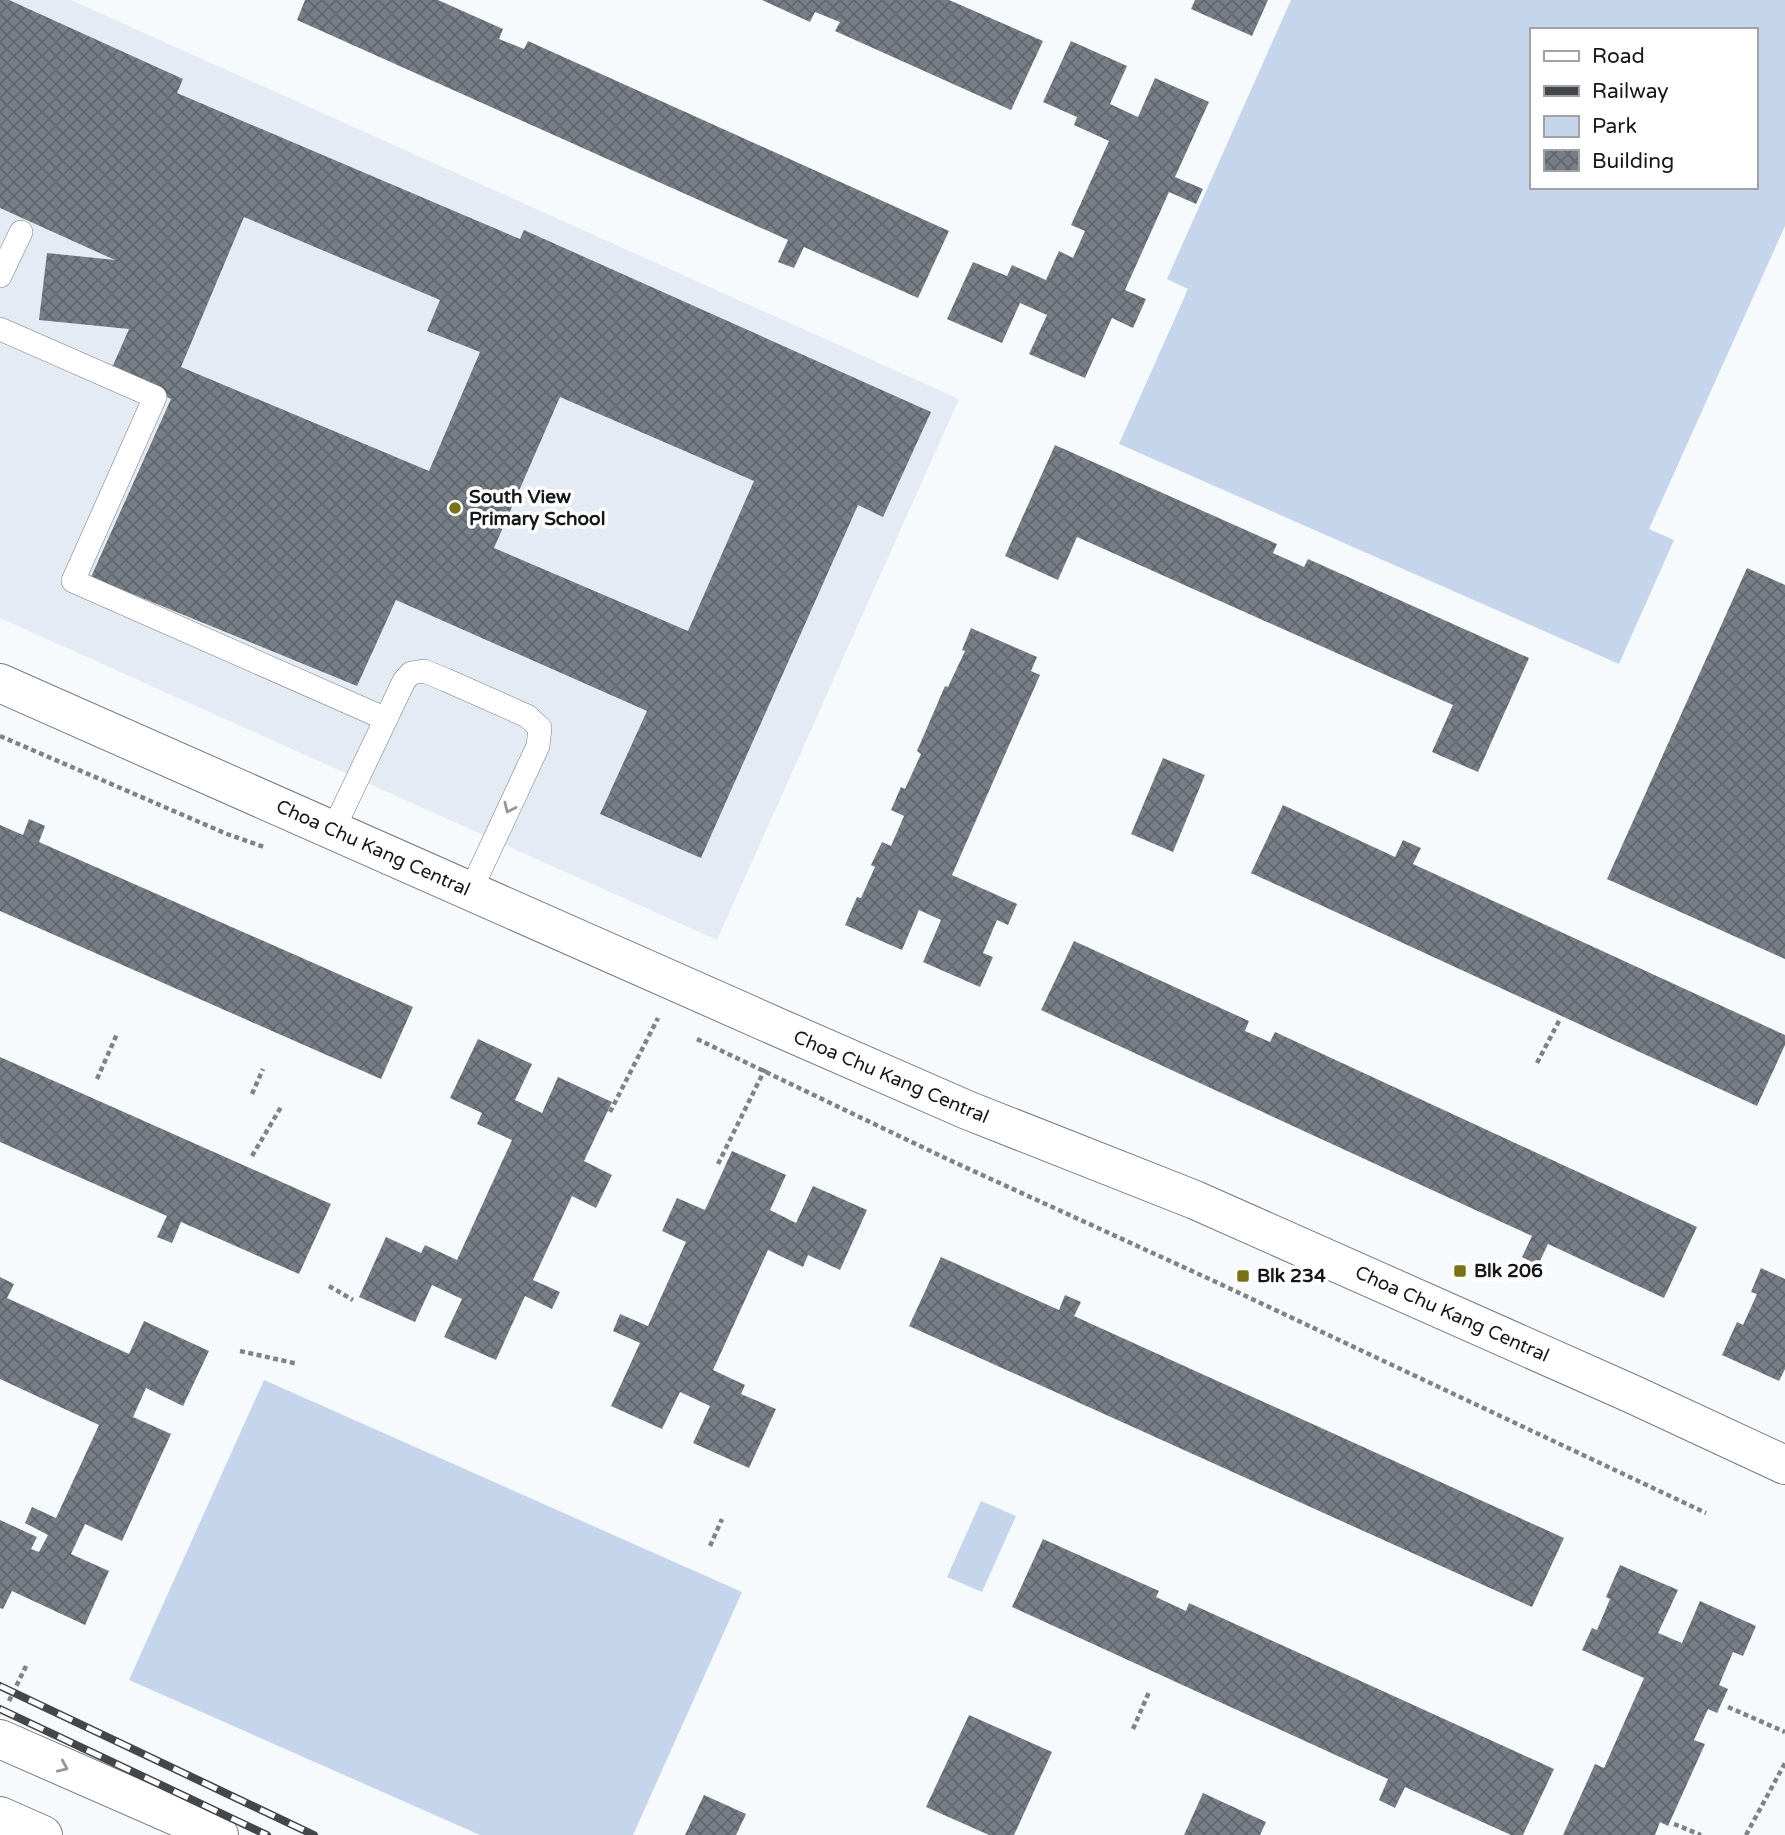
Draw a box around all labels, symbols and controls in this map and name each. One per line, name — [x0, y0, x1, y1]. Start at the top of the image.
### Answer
legend — [1530, 28, 1757, 189]
text: Road — [1592, 44, 1645, 69]
text: Railway — [1592, 79, 1669, 104]
text: Park — [1592, 114, 1637, 139]
text: Building — [1592, 149, 1674, 174]
place label: South View Primary School — [469, 486, 605, 531]
marker: South View Primary School — [447, 500, 463, 516]
street label: Choa Chu Kang Central — [273, 795, 473, 901]
one-way arrow — [504, 801, 518, 813]
street label: Choa Chu Kang Central — [790, 1026, 992, 1128]
place label: Blk 206 — [1474, 1260, 1543, 1282]
street label: Choa Chu Kang Central — [1352, 1261, 1552, 1367]
marker: Blk 206 — [1452, 1263, 1468, 1279]
place label: Blk 234 — [1257, 1265, 1326, 1287]
marker: Blk 234 — [1235, 1268, 1251, 1284]
one-way arrow — [55, 1759, 68, 1773]

